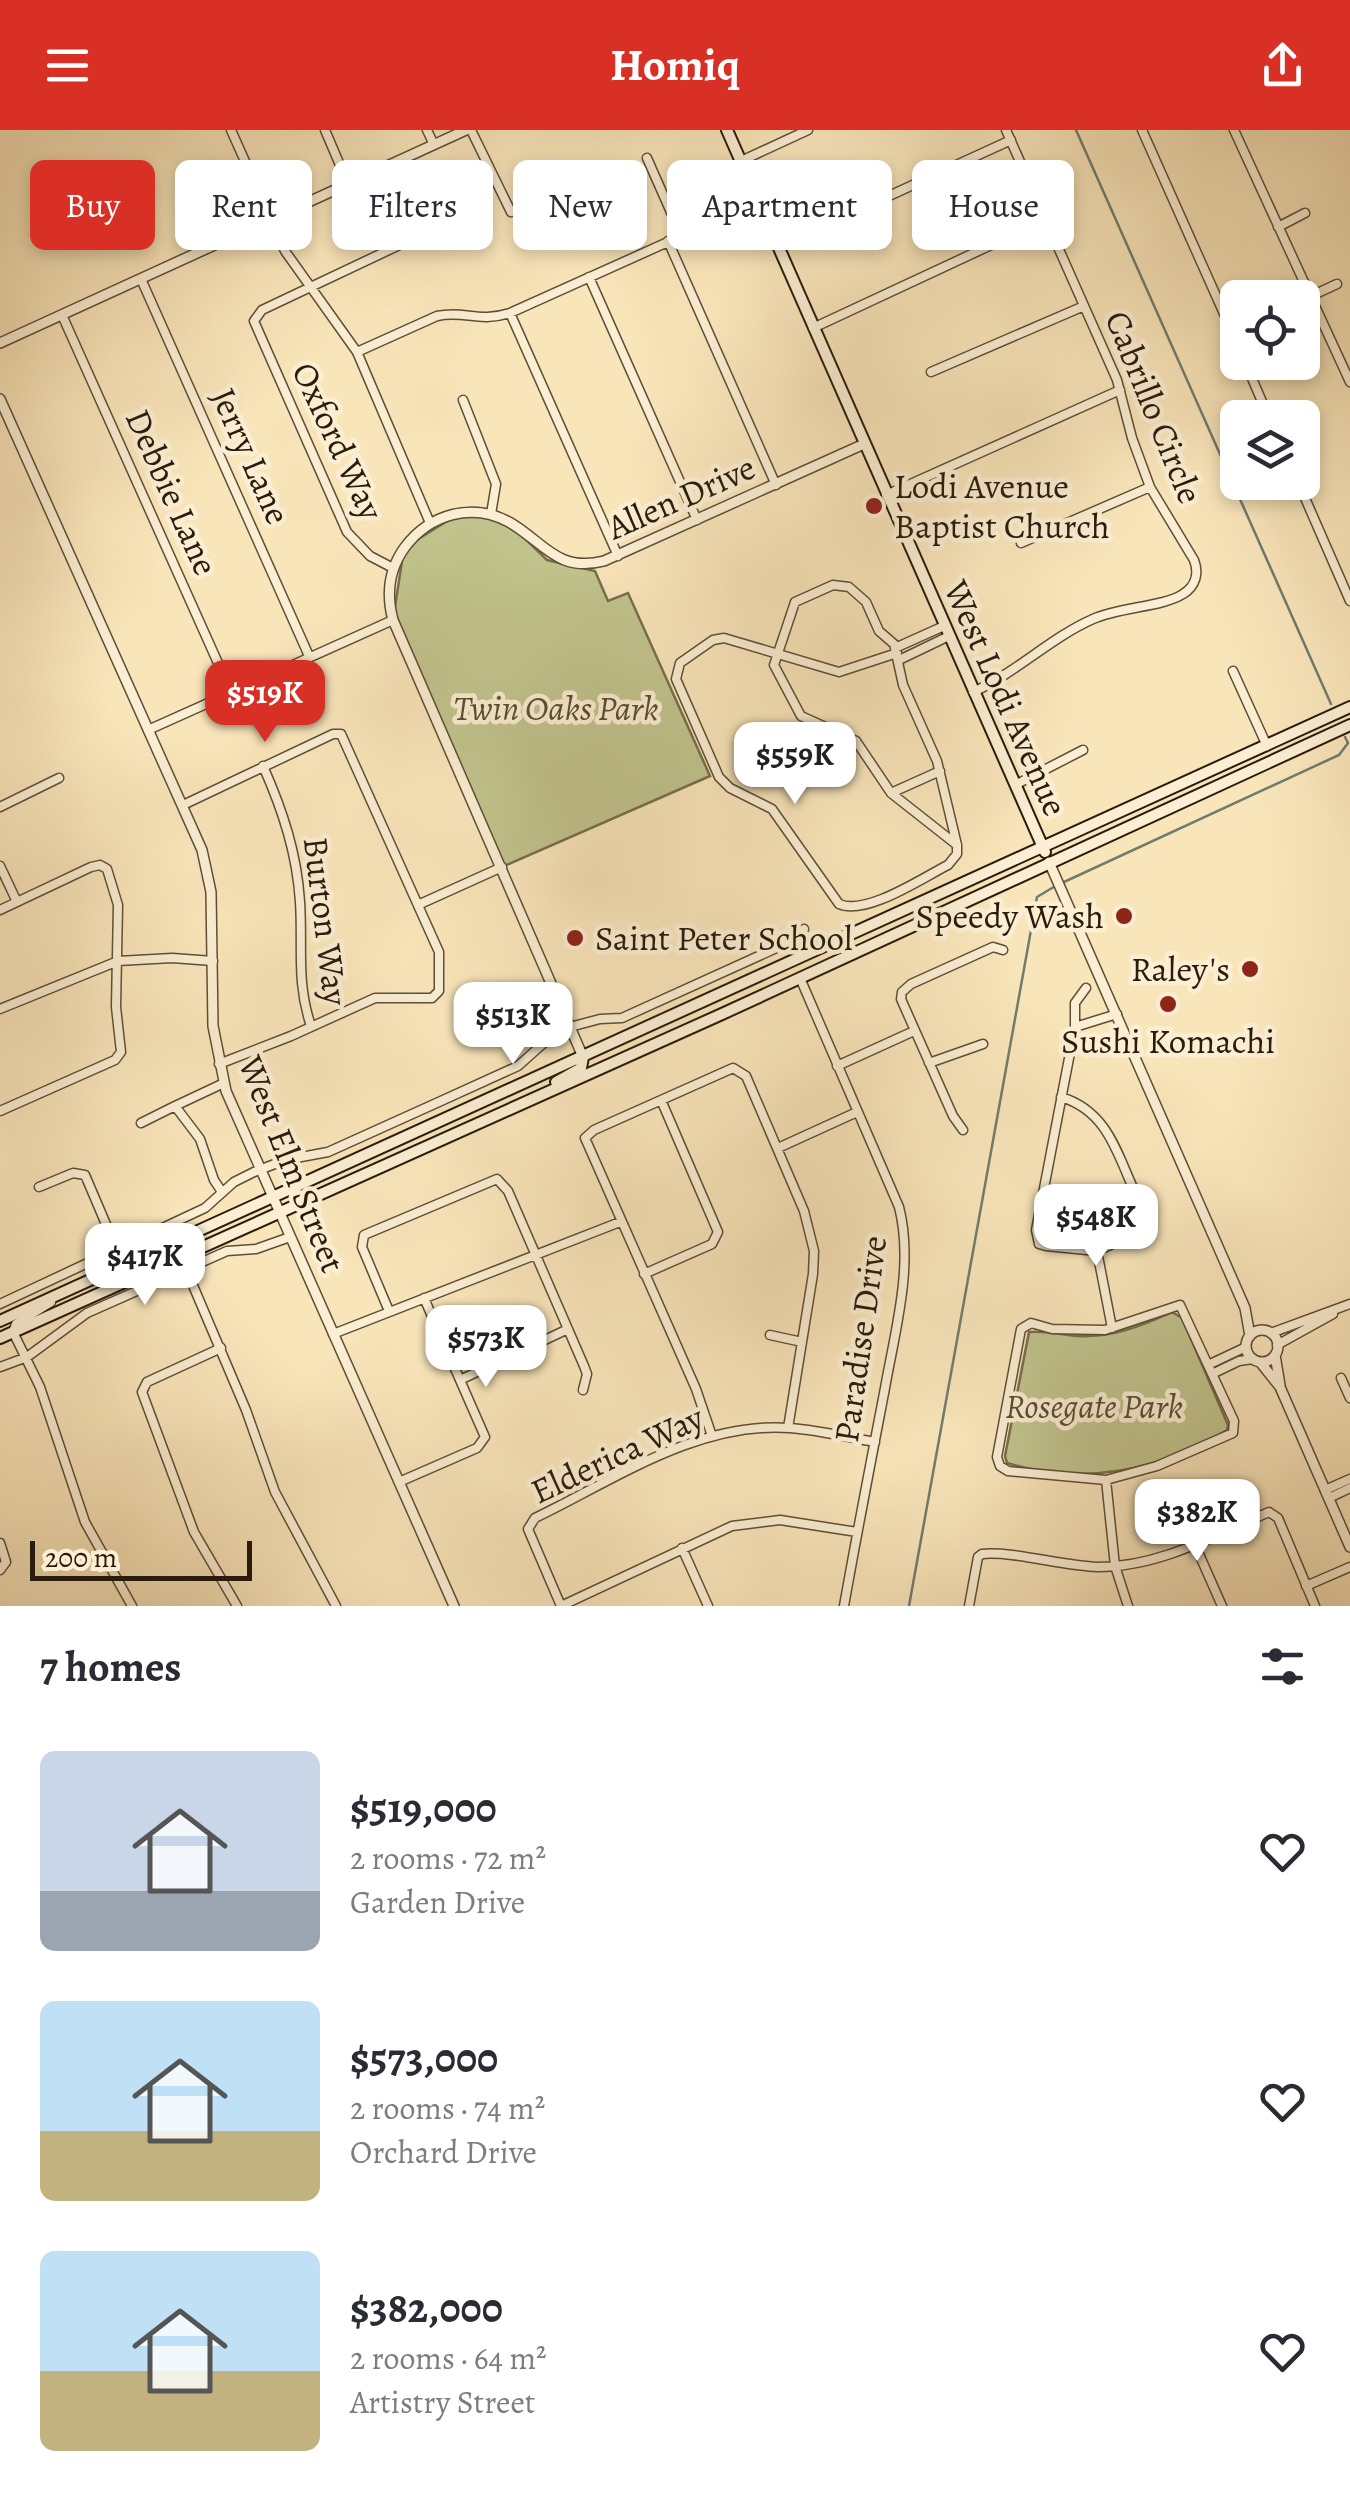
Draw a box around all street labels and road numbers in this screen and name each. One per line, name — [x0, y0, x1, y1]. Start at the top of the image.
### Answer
street label: Cabrillo Circle — [1094, 303, 1214, 511]
street label: Oxford Way — [281, 354, 396, 528]
street label: Jerry Lane — [200, 380, 302, 532]
street label: Debbie Lane — [114, 401, 230, 583]
street label: Allen Drive — [599, 443, 763, 551]
street label: West Lodi Avenue — [932, 572, 1079, 823]
street label: Burton Way — [292, 834, 360, 1008]
street label: West Elm Street — [226, 1048, 357, 1279]
street label: Paradise Drive — [822, 1233, 898, 1445]
street label: Elderica Way — [523, 1393, 712, 1515]

